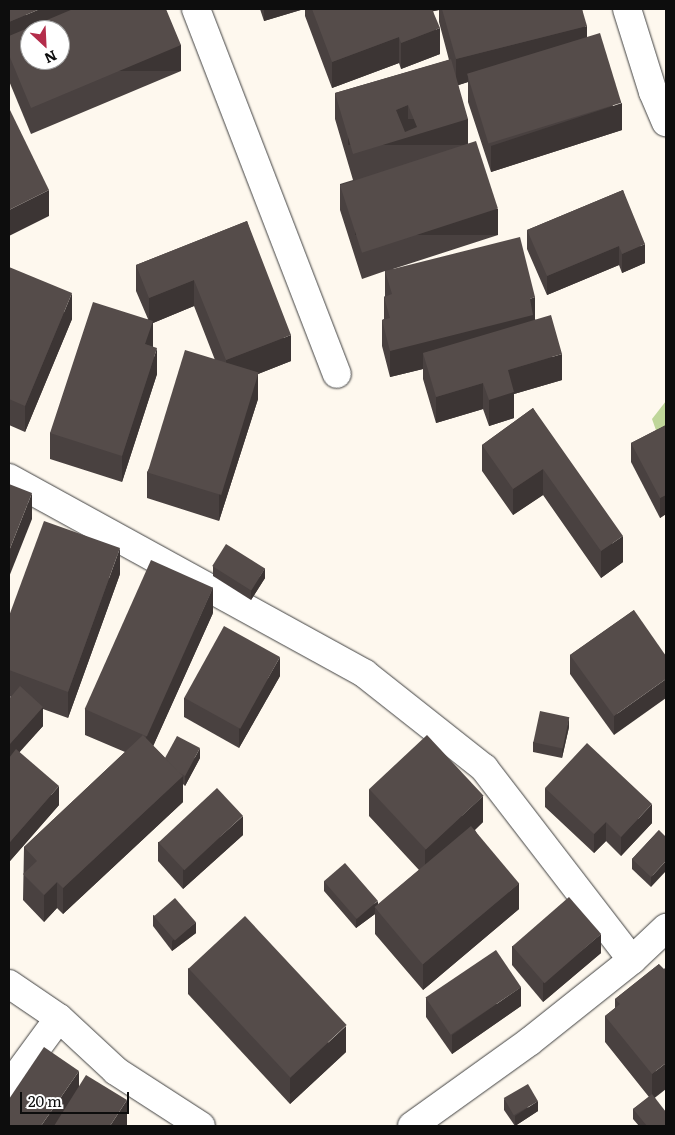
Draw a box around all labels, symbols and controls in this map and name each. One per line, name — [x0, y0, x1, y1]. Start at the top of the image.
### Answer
north arrow — [20, 20, 70, 70]
text: N — [41, 46, 60, 69]
scale bar — [22, 1082, 131, 1114]
text: 20 m — [28, 1089, 62, 1112]

